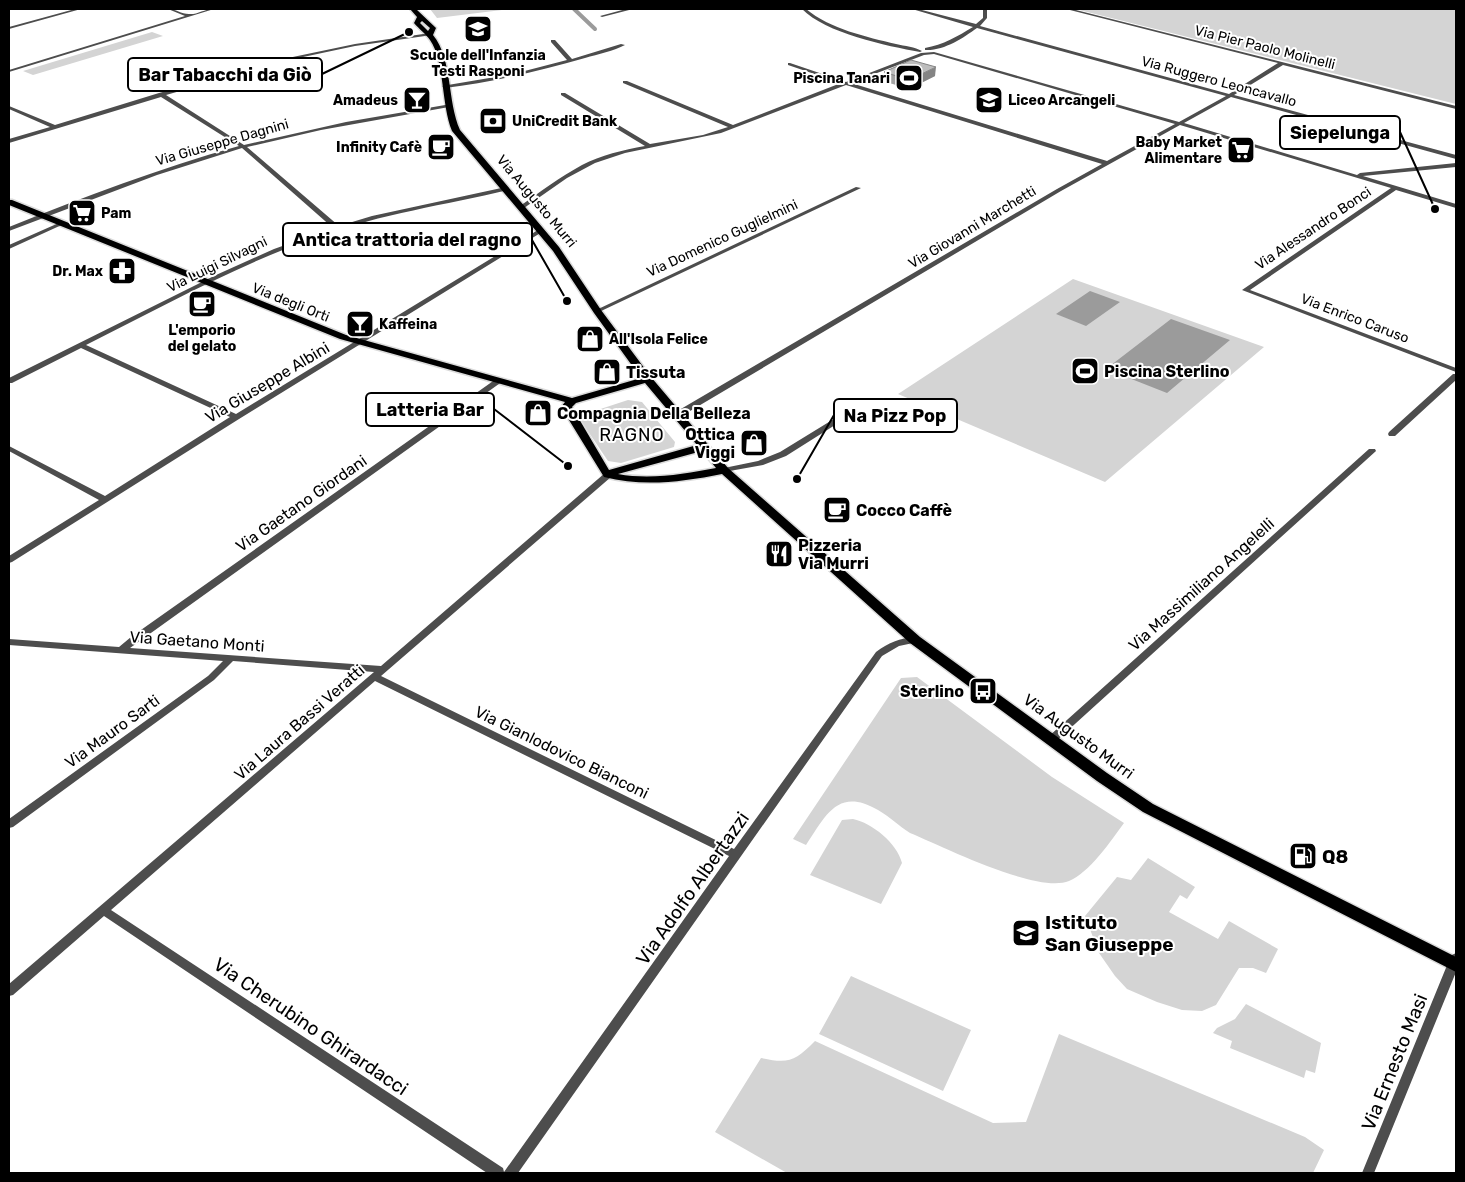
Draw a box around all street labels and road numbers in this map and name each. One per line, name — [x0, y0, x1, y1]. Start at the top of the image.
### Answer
street label: Via Pier Paolo Molinelli — [1193, 22, 1337, 73]
street label: Via Ruggero Leoncavallo — [1139, 53, 1298, 110]
street label: Via Giuseppe Dagnini — [154, 115, 291, 170]
street label: Via Augusto Murri — [493, 152, 580, 251]
street label: Via Giovanni Marchetti — [905, 183, 1039, 272]
street label: Via Alessandro Bonci — [1252, 183, 1375, 274]
street label: Via Domenico Guglielmini — [644, 196, 800, 281]
street label: Via Luigi Silvagni — [164, 233, 270, 296]
street label: Via degli Orti — [250, 279, 332, 326]
street label: Via Enrico Caruso — [1298, 290, 1411, 347]
street label: Via Giuseppe Albini — [202, 338, 333, 427]
street label: Via Gaetano Giordani — [232, 451, 370, 556]
street label: Via Massimiliano Angelelli — [1125, 514, 1278, 655]
street label: Via Gaetano Monti — [129, 627, 265, 656]
street label: Via Laura Bassi Veratti — [230, 661, 368, 784]
street label: Via Augusto Murri — [1020, 690, 1138, 783]
street label: Via Mauro Sarti — [61, 691, 163, 772]
street label: Via Gianlodovico Bianconi — [472, 702, 652, 803]
street label: Via Adolfo Albertazzi — [631, 807, 754, 969]
street label: Via Cherubino Ghirardacci — [209, 953, 412, 1100]
street label: Via Ernesto Masi — [1357, 990, 1432, 1134]

